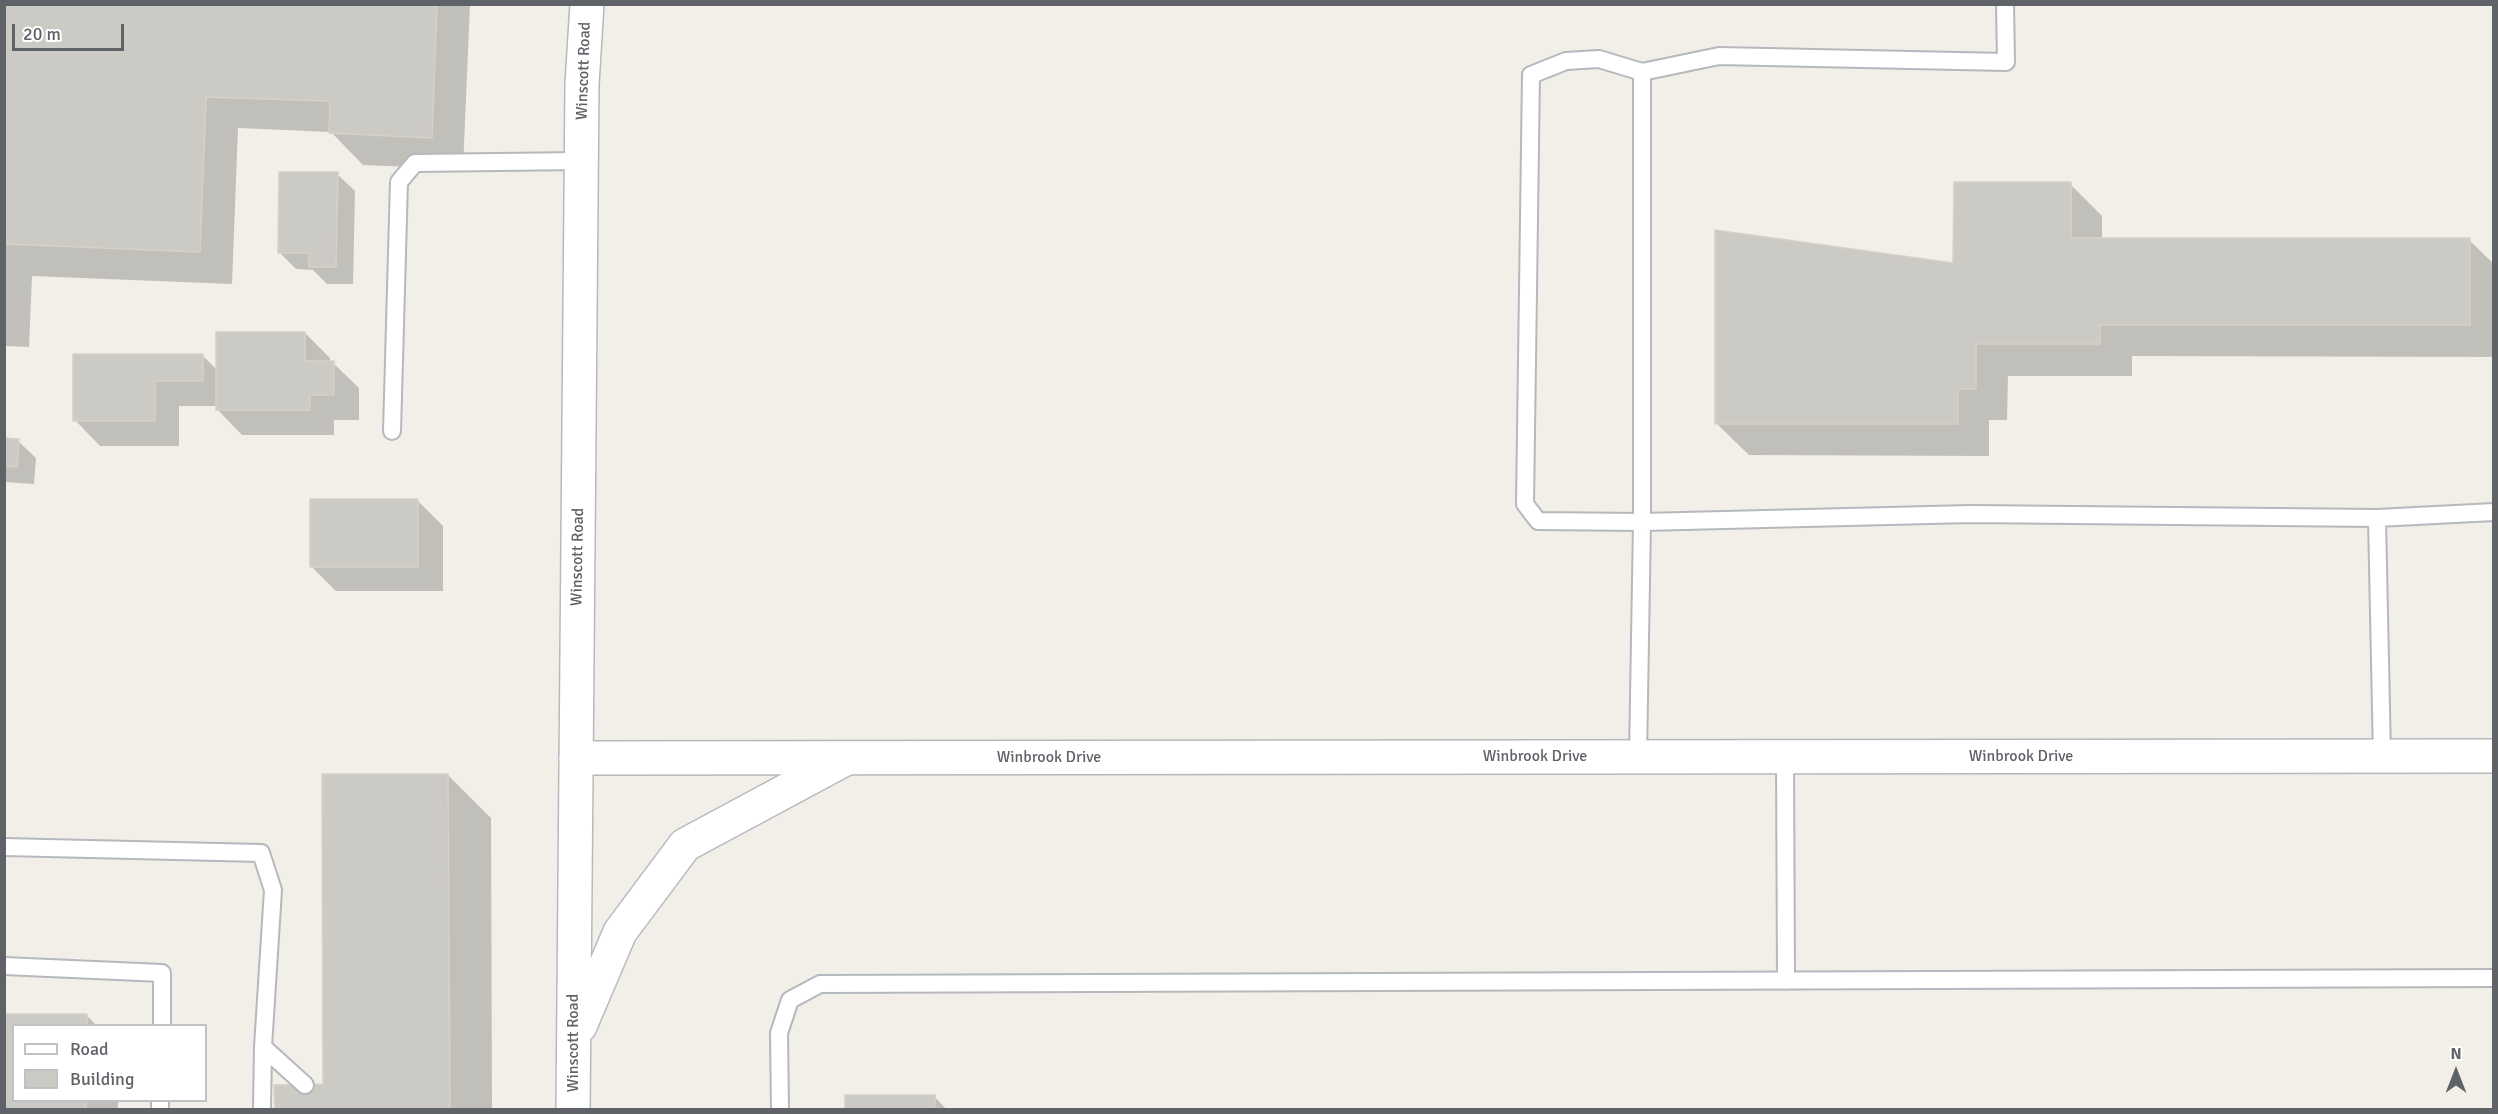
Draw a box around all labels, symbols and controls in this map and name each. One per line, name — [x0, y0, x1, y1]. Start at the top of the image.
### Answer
scale bar — [15, 12, 128, 50]
street label: Winscott Road — [573, 22, 595, 120]
text: 20 m — [23, 23, 61, 45]
street label: Winscott Road — [568, 508, 588, 606]
street label: Winbrook Drive — [1483, 747, 1587, 767]
street label: Winbrook Drive — [1969, 747, 2073, 767]
street label: Winbrook Drive — [997, 748, 1101, 768]
street label: Winscott Road — [564, 994, 584, 1092]
legend — [12, 1024, 207, 1102]
text: Road — [70, 1038, 109, 1060]
north arrow — [2426, 1042, 2486, 1102]
text: N — [2450, 1044, 2462, 1064]
text: Building — [70, 1068, 134, 1090]

